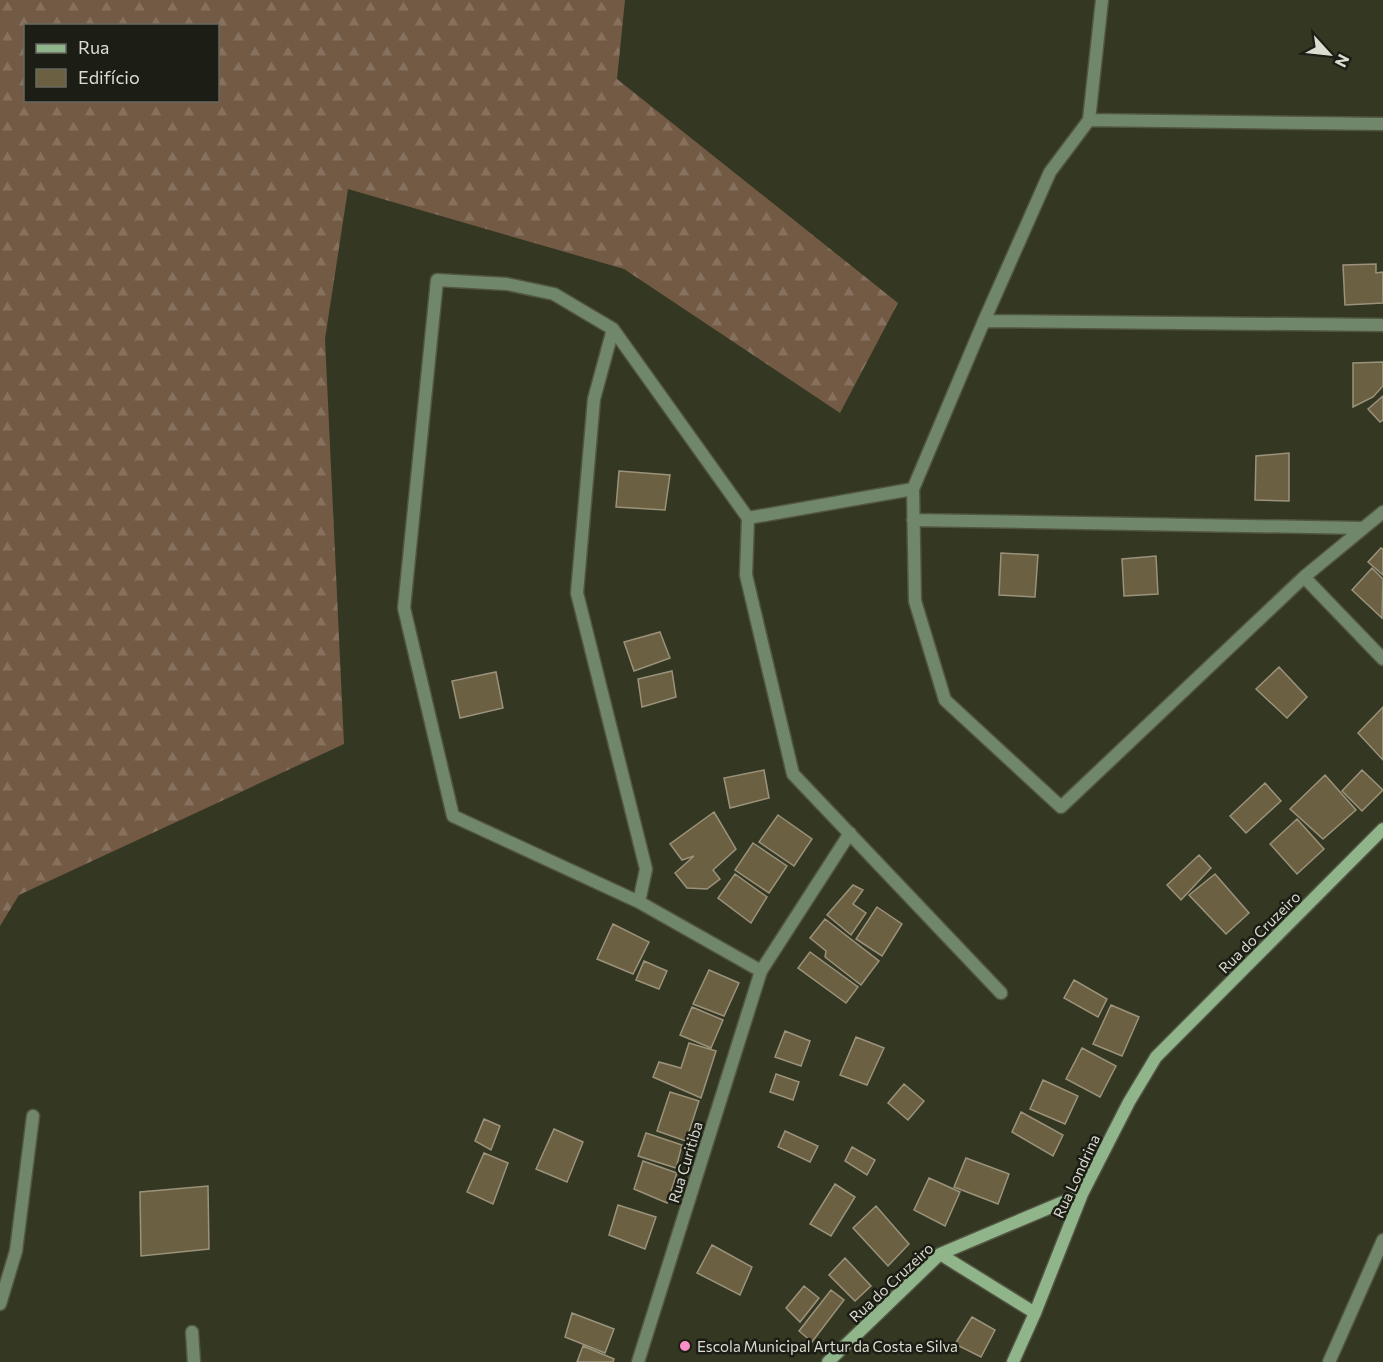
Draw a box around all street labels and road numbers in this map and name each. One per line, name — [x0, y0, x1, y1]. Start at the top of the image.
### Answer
street label: Rua do Cruzeiro — [1214, 887, 1304, 977]
street label: Rua Curitiba — [664, 1119, 706, 1205]
street label: Rua Londrina — [1049, 1131, 1103, 1221]
street label: Rua do Cruzeiro — [845, 1239, 937, 1325]

